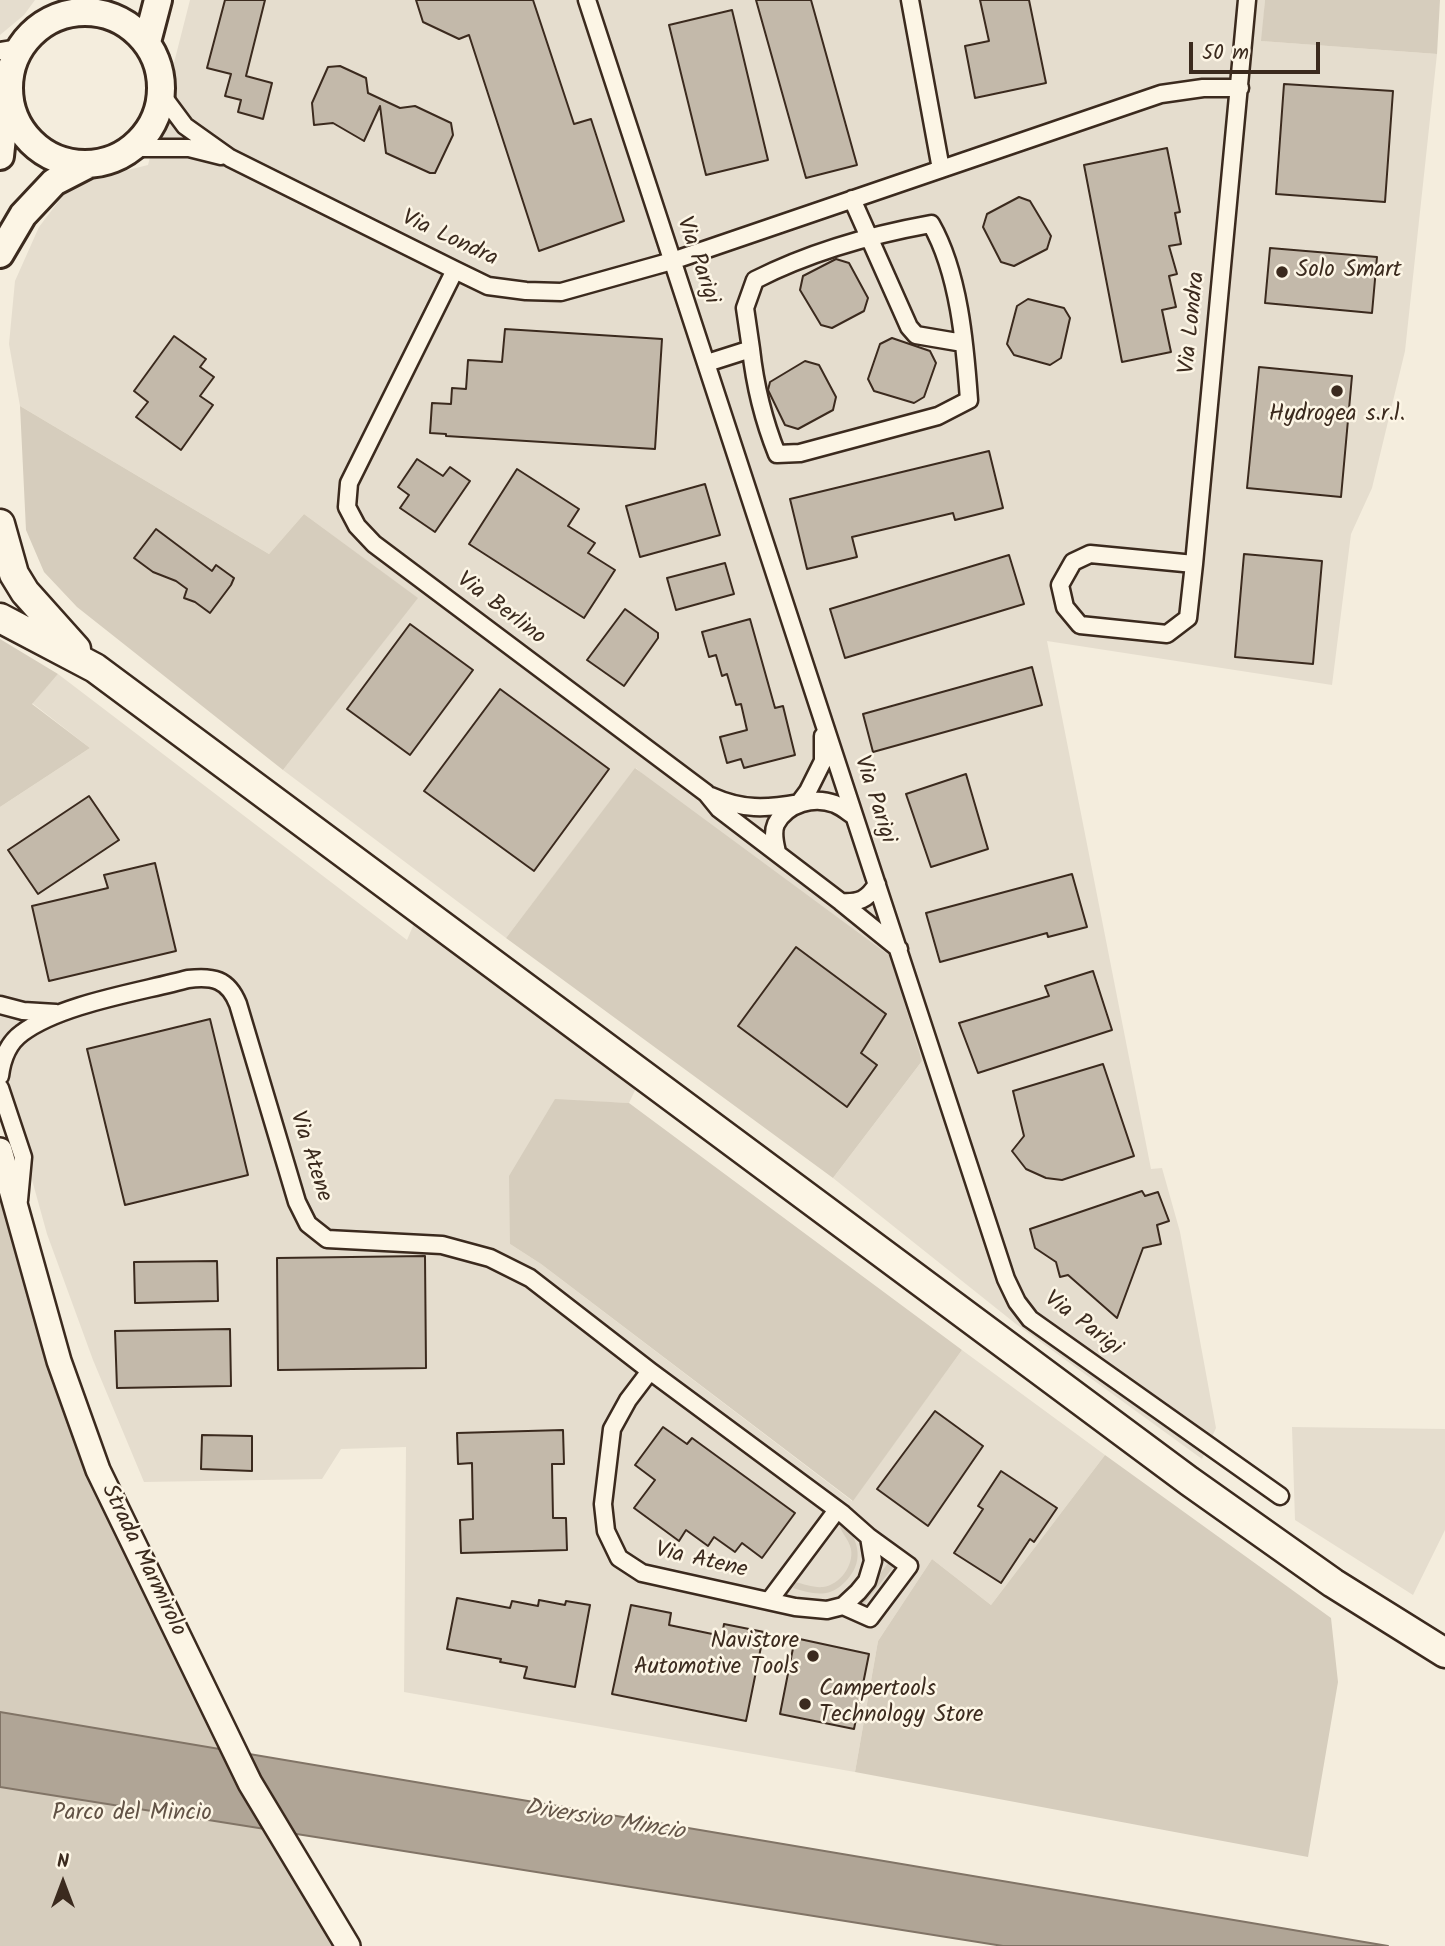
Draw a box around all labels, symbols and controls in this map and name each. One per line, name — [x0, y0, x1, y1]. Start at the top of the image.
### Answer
scale bar — [1193, 28, 1324, 72]
text: 50 m — [1202, 37, 1249, 70]
street label: Via Londra — [397, 206, 501, 274]
street label: Via Parigi — [668, 214, 724, 308]
place label: Solo Smart — [1296, 258, 1402, 286]
marker: Solo Smart — [1274, 264, 1290, 280]
street label: Via Londra — [1175, 270, 1213, 376]
marker: Hydrogea s.r.l. — [1329, 383, 1345, 399]
place label: Hydrogea s.r.l. — [1269, 402, 1405, 430]
street label: Via Berlino — [450, 568, 550, 652]
street label: Via Parigi — [846, 753, 900, 847]
street label: Via Atene — [281, 1108, 337, 1206]
street label: Via Parigi — [1038, 1287, 1126, 1363]
street label: Strada Marmirolo — [93, 1481, 191, 1641]
street label: Via Atene — [652, 1538, 750, 1586]
place label: Navistore Automotive Tools — [634, 1629, 799, 1683]
marker: Navistore Automotive Tools — [805, 1648, 821, 1664]
place label: Campertools Technology Store — [819, 1677, 983, 1731]
marker: Campertools Technology Store — [797, 1696, 813, 1712]
water label: Diversivo Mincio — [522, 1795, 686, 1849]
park label: Parco del Mincio — [52, 1801, 212, 1829]
text: N — [57, 1847, 69, 1877]
north arrow — [28, 1848, 98, 1918]

